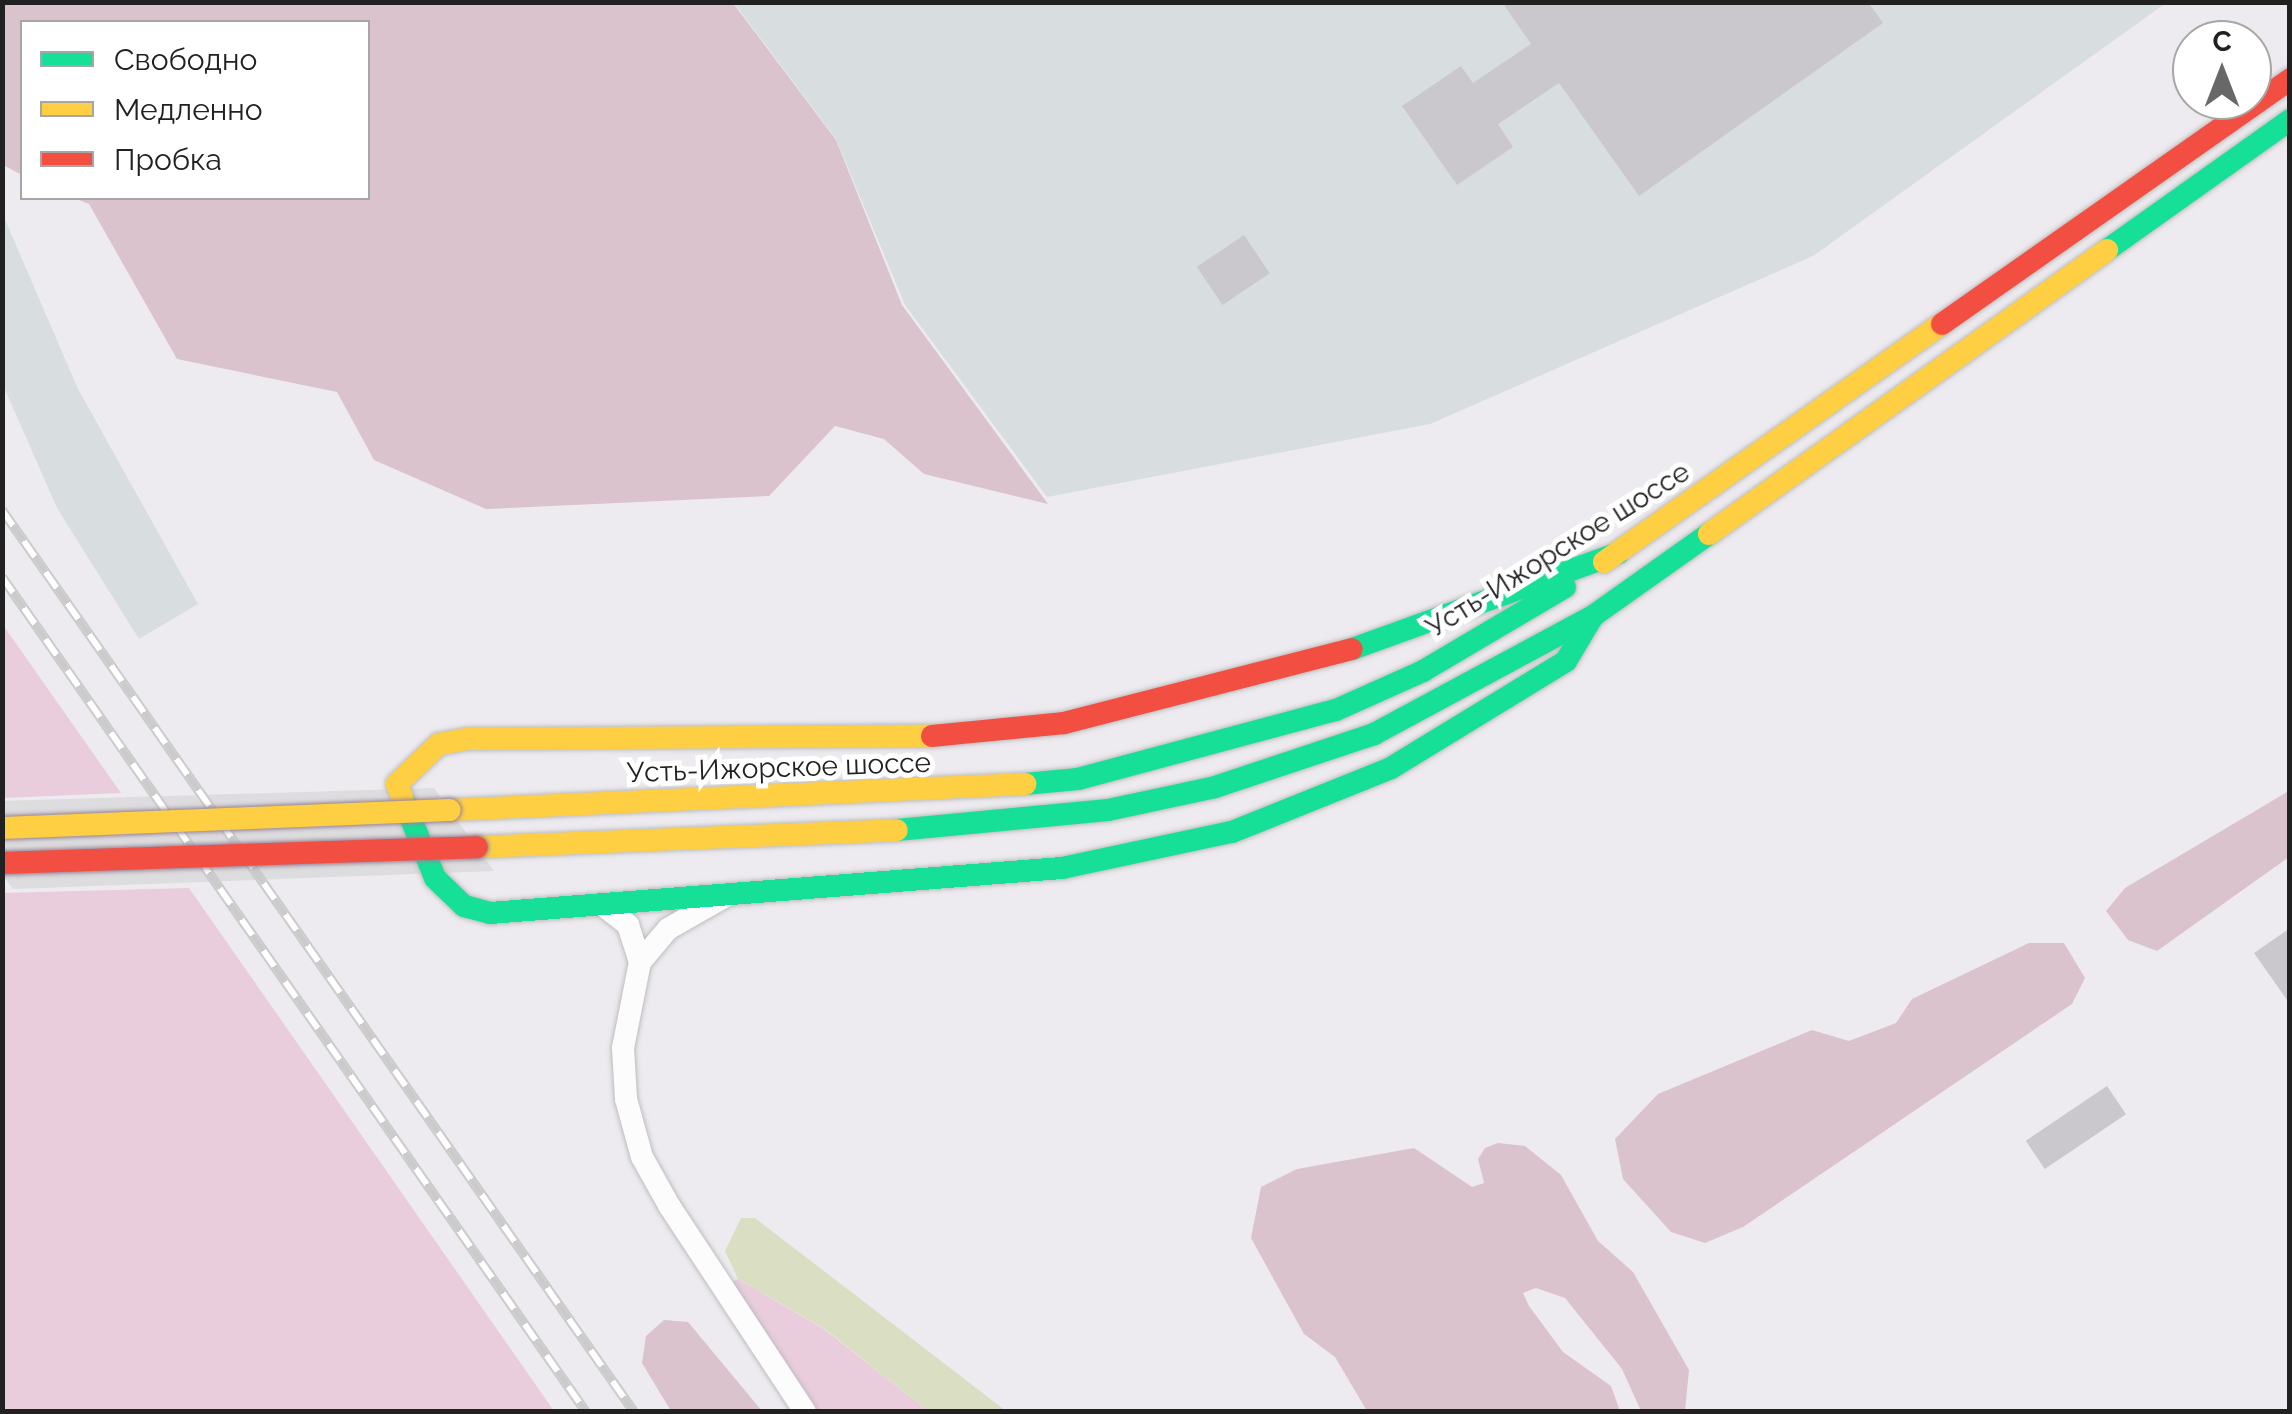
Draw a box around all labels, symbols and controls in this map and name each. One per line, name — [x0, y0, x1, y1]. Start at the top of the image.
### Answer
legend — [20, 20, 370, 200]
north arrow — [2172, 20, 2272, 120]
text: С — [2212, 25, 2232, 58]
text: Свободно — [114, 42, 257, 77]
text: Медленно — [114, 92, 263, 127]
text: Пробка — [114, 142, 222, 177]
street label: Усть-Ижорское шоссе — [1420, 455, 1696, 645]
street label: Усть-Ижорское шоссе — [626, 746, 932, 790]

